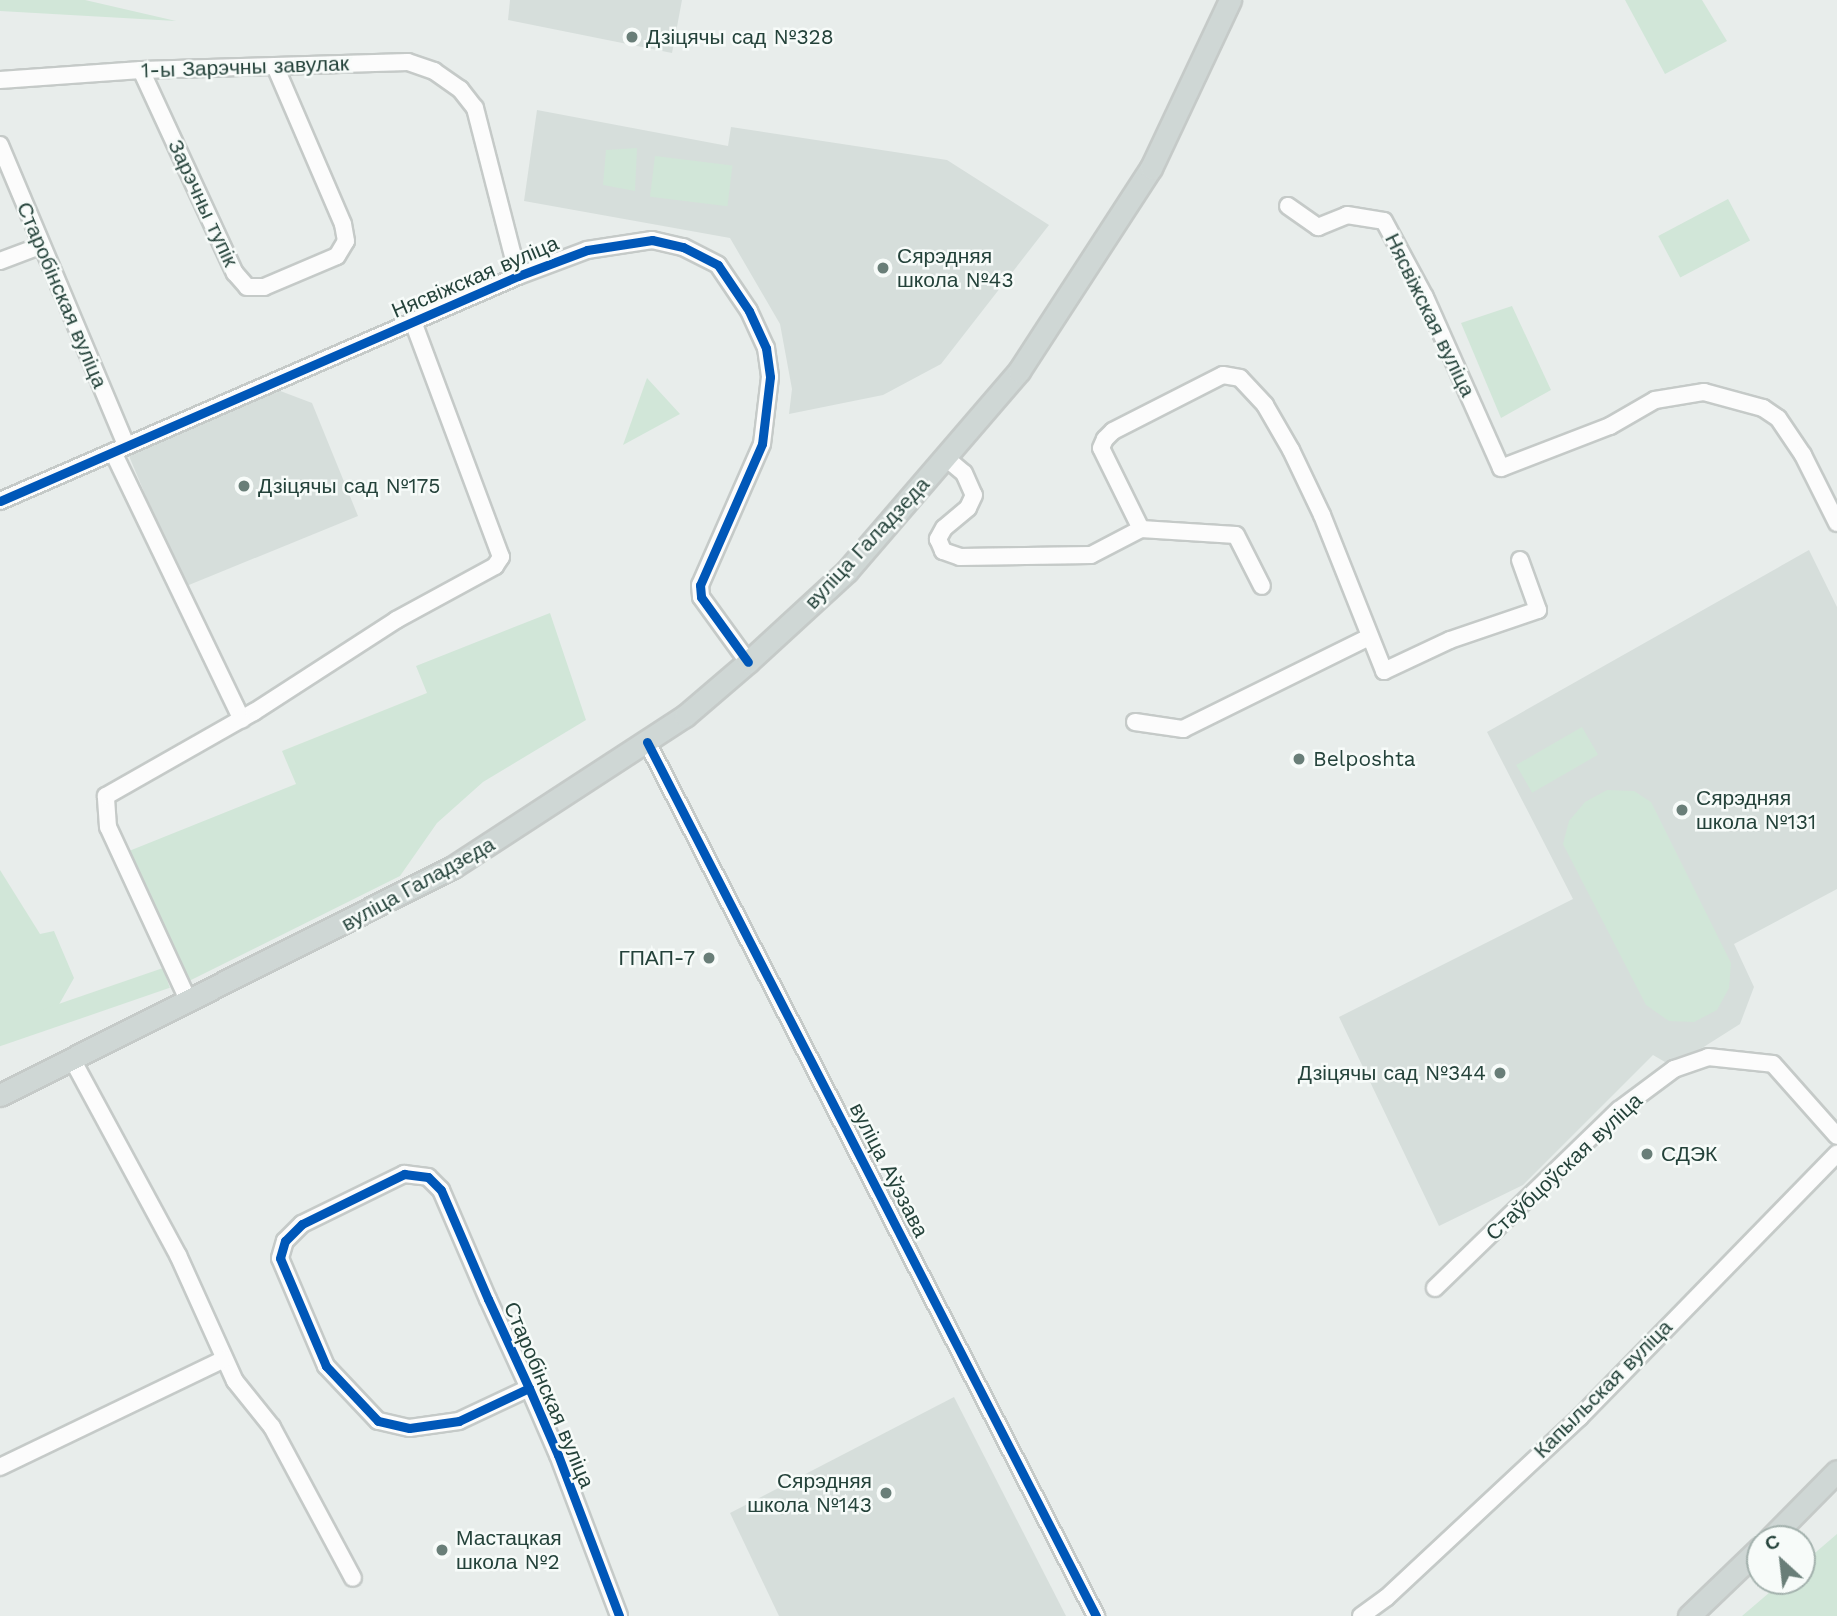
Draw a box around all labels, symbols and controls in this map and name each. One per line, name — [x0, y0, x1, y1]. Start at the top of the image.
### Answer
place label: Дзіцячы сад №328 — [646, 24, 834, 50]
marker: Дзіцячы сад №328 — [624, 29, 640, 45]
street label: 1-ы Зарэчны завулак — [141, 51, 349, 83]
street label: Зарэчны тупік — [163, 136, 243, 270]
street label: Старобінская вуліца — [11, 198, 113, 392]
street label: Нясвіжская вуліца — [1380, 229, 1480, 401]
street label: Нясвіжская вуліца — [388, 231, 562, 323]
place label: Сярэдняя школа №43 — [897, 243, 1014, 293]
marker: Сярэдняя школа №43 — [875, 260, 891, 276]
street label: вуліца Галадзеда — [799, 472, 935, 614]
place label: Дзіцячы сад №175 — [258, 473, 441, 499]
marker: Дзіцячы сад №175 — [236, 478, 252, 494]
place label: Belposhta — [1313, 746, 1416, 772]
marker: Belposhta — [1291, 751, 1307, 767]
place label: Сярэдняя школа №131 — [1696, 785, 1816, 835]
marker: Сярэдняя школа №131 — [1674, 802, 1690, 818]
street label: вуліца Галадзеда — [337, 831, 499, 937]
place label: ГПАП-7 — [618, 945, 695, 971]
marker: ГПАП-7 — [701, 950, 717, 966]
place label: Дзіцячы сад №344 — [1298, 1060, 1486, 1086]
marker: Дзіцячы сад №344 — [1492, 1065, 1508, 1081]
street label: Стаўбцоўская вуліца — [1481, 1088, 1647, 1246]
street label: вуліца Аўэзава — [844, 1099, 934, 1241]
place label: СДЭК — [1661, 1141, 1717, 1167]
marker: СДЭК — [1639, 1146, 1655, 1162]
street label: Старобінская вуліца — [498, 1298, 600, 1492]
street label: Капыльская вуліца — [1529, 1315, 1677, 1463]
place label: Сярэдняя школа №143 — [747, 1468, 872, 1518]
marker: Сярэдняя школа №143 — [878, 1485, 894, 1501]
place label: Мастацкая школа №2 — [456, 1525, 562, 1575]
north arrow — [1746, 1525, 1816, 1595]
text: С — [1761, 1529, 1783, 1556]
marker: Мастацкая школа №2 — [434, 1542, 450, 1558]

